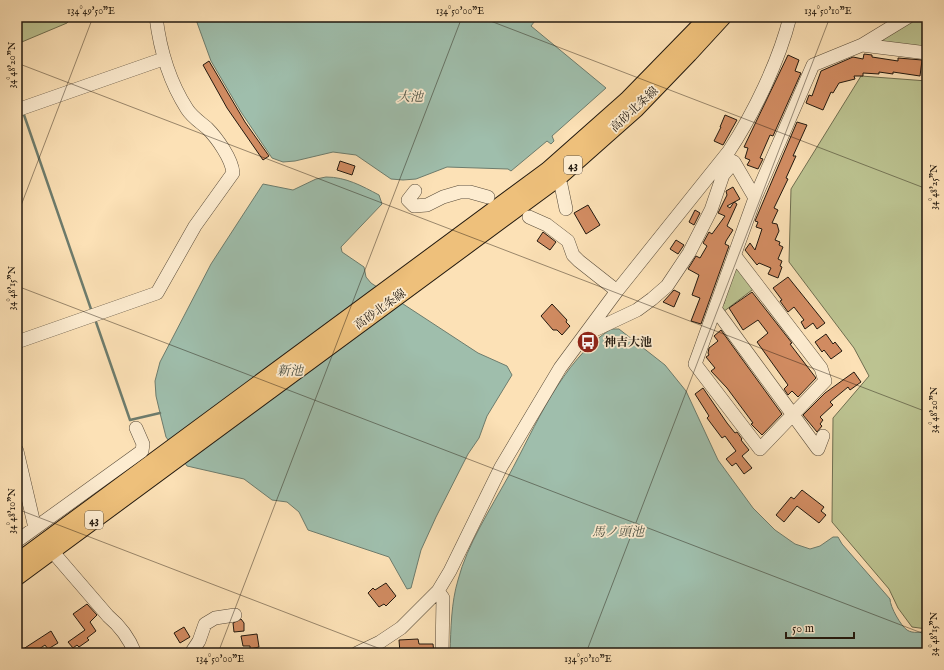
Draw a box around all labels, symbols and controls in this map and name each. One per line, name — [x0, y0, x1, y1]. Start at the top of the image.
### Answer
text: 134°49'50"E — [67, 5, 115, 18]
text: 134°50'00"E — [436, 5, 484, 18]
text: 134°50'10"E — [804, 5, 852, 18]
text: 34°48'20"N — [6, 41, 19, 88]
street label: 高砂北条線 — [607, 83, 661, 135]
water label: 大池 — [397, 89, 425, 106]
road number: 43 — [564, 156, 582, 174]
text: 34°48'25"N — [928, 164, 941, 210]
text: 34°48'15"N — [6, 265, 19, 310]
street label: 高砂北条線 — [352, 286, 409, 333]
bus stop icon: 神吉大池 — [575, 329, 601, 355]
place label: 神吉大池 — [604, 335, 652, 350]
water label: 新池 — [277, 363, 305, 380]
text: 34°48'20"N — [928, 386, 941, 433]
text: 34°48'10"N — [6, 488, 19, 534]
road number: 43 — [85, 511, 103, 529]
water label: 馬ノ頭池 — [592, 524, 646, 541]
text: 34°48'15"N — [928, 611, 941, 656]
scale bar — [786, 614, 854, 640]
text: 50 m — [792, 621, 814, 636]
text: 134°50'00"E — [196, 653, 244, 666]
text: 134°50'10"E — [564, 653, 612, 666]

